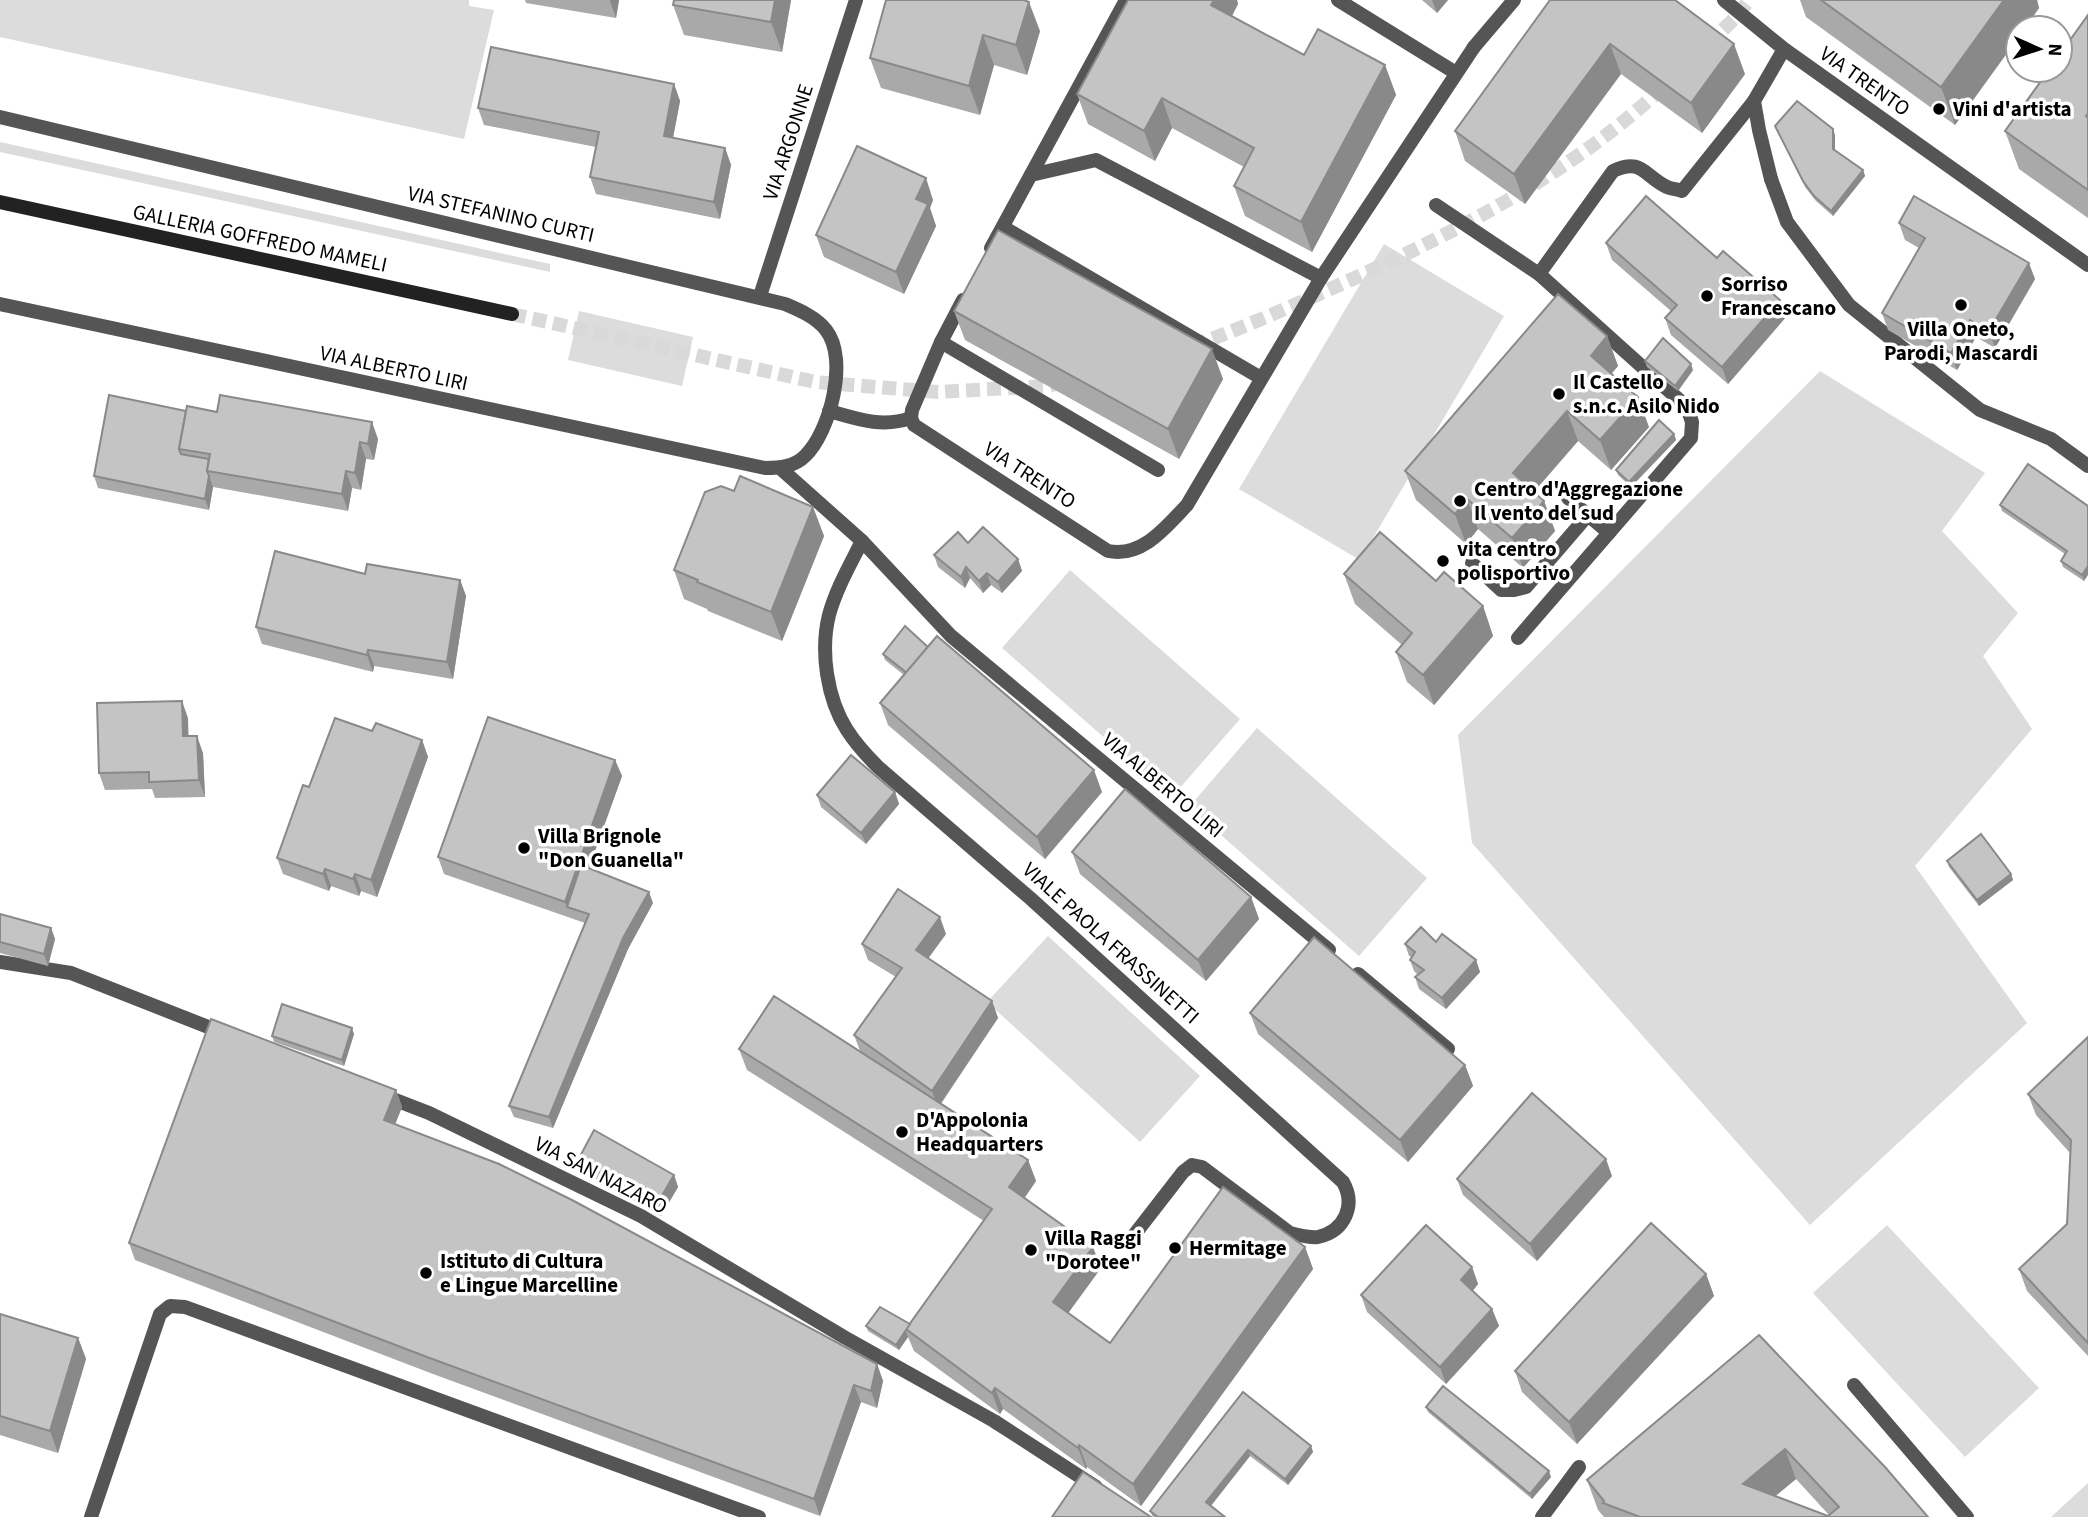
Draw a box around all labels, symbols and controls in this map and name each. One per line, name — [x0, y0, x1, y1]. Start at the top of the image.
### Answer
north arrow — [2004, 14, 2074, 84]
street label: VIA TRENTO — [1814, 39, 1916, 123]
text: N — [2041, 43, 2068, 57]
street label: VIA ARGONNE — [755, 80, 821, 204]
place label: Vini d'artista — [1952, 94, 2072, 124]
marker: Vini d'artista — [1931, 101, 1947, 117]
street label: VIA STEFANINO CURTI — [405, 178, 597, 250]
street label: GALLERIA GOFFREDO MAMELI — [130, 196, 390, 280]
place label: Sorriso Francescano — [1721, 269, 1836, 323]
marker: Sorriso Francescano — [1699, 288, 1715, 304]
marker: Villa Oneto, Parodi, Mascardi — [1953, 297, 1969, 313]
place label: Villa Oneto, Parodi, Mascardi — [1884, 314, 2038, 368]
street label: VIA ALBERTO LIRI — [317, 338, 471, 398]
place label: Il Castello s.n.c. Asilo Nido — [1573, 367, 1720, 421]
marker: Il Castello s.n.c. Asilo Nido — [1551, 386, 1567, 402]
street label: VIA TRENTO — [978, 434, 1082, 516]
place label: Centro d'Aggregazione Il vento del sud — [1474, 474, 1683, 528]
marker: Centro d'Aggregazione Il vento del sud — [1452, 493, 1468, 509]
place label: vita centro polisportivo — [1457, 534, 1570, 588]
marker: vita centro polisportivo — [1435, 553, 1451, 569]
street label: VIA ALBERTO LIRI — [1096, 725, 1230, 845]
place label: Villa Brignole "Don Guanella" — [537, 821, 684, 875]
marker: Villa Brignole "Don Guanella" — [516, 840, 532, 856]
street label: VIALE PAOLA FRASSINETTI — [1016, 855, 1206, 1031]
place label: D'Appolonia Headquarters — [916, 1105, 1043, 1159]
marker: D'Appolonia Headquarters — [894, 1124, 910, 1140]
street label: VIA SAN NAZARO — [529, 1129, 673, 1221]
place label: Villa Raggi "Dorotee" — [1044, 1223, 1142, 1277]
place label: Hermitage — [1189, 1233, 1287, 1263]
marker: Hermitage — [1167, 1240, 1183, 1256]
marker: Villa Raggi "Dorotee" — [1023, 1242, 1039, 1258]
place label: Istituto di Cultura e Lingue Marcelline — [440, 1246, 618, 1300]
marker: Istituto di Cultura e Lingue Marcelline — [418, 1265, 434, 1281]

